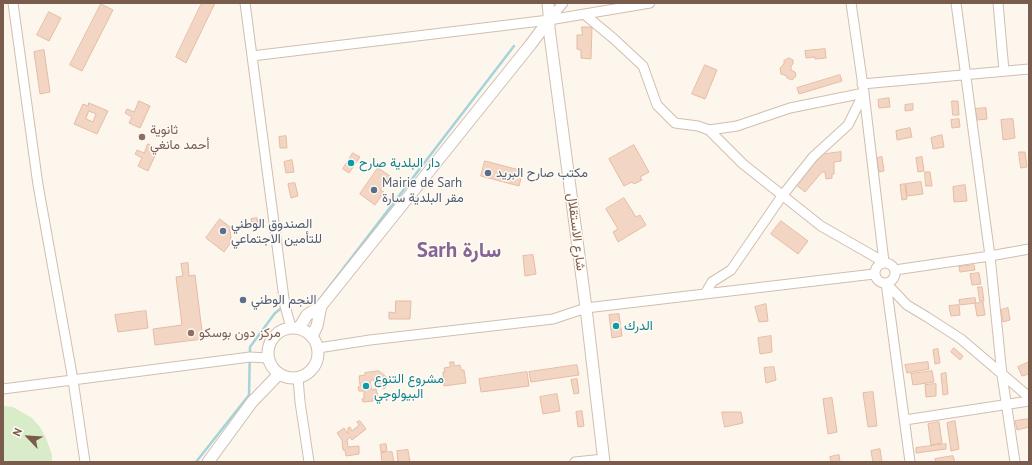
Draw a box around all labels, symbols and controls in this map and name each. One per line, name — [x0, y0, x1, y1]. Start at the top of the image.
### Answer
place label: ثانوية أحمد مانغي — [150, 122, 209, 153]
marker: ثانوية أحمد مانغي — [137, 132, 147, 142]
place label: دار البلدية صارح — [359, 155, 440, 171]
marker: دار البلدية صارح — [346, 158, 356, 168]
place label: مكتب صارح البريد — [496, 165, 588, 181]
marker: مكتب صارح البريد — [483, 168, 493, 178]
place label: Mairie de Sarh مقر البلدية سارة — [382, 175, 464, 206]
marker: Mairie de Sarh مقر البلدية سارة — [369, 185, 379, 195]
street label: شارع الاستقلال — [564, 192, 588, 272]
place label: الصندوق الوطني للتأمين الاجتماعي — [231, 216, 322, 247]
marker: الصندوق الوطني للتأمين الاجتماعي — [218, 226, 228, 236]
district label: Sarh سارة — [417, 238, 501, 264]
place label: النجم الوطني — [251, 292, 317, 308]
marker: النجم الوطني — [238, 295, 248, 305]
place label: الدرك — [624, 318, 653, 334]
marker: الدرك — [611, 321, 621, 331]
place label: مركز دون بوسكو — [199, 325, 281, 341]
marker: مركز دون بوسكو — [186, 328, 196, 338]
place label: مشروع التنوع البيولوجي — [374, 371, 444, 402]
marker: مشروع التنوع البيولوجي — [361, 381, 371, 391]
north arrow — [8, 417, 48, 457]
text: N — [9, 426, 25, 438]

